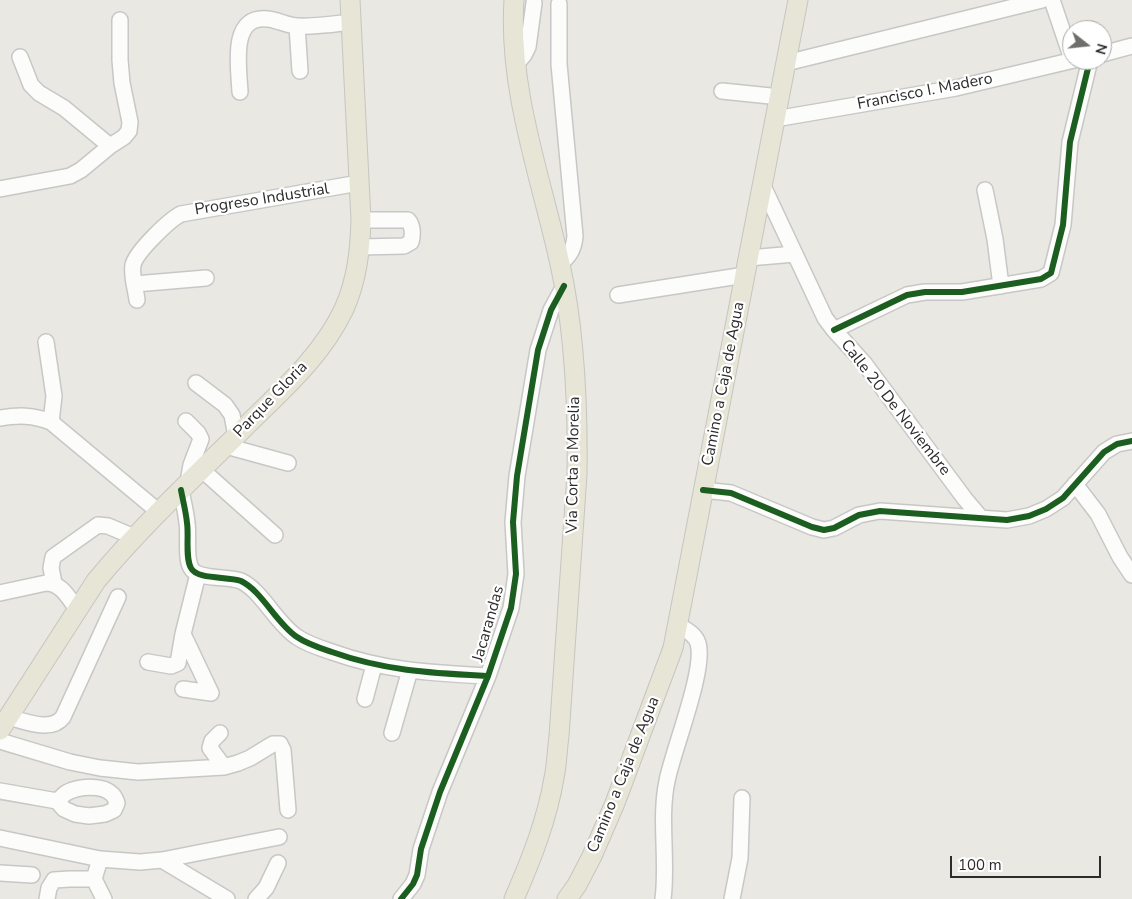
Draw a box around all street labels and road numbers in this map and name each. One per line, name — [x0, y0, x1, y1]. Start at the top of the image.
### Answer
street label: Francisco I. Madero — [856, 69, 994, 115]
street label: Progreso Industrial — [193, 180, 331, 220]
street label: Camino a Caja de Agua — [699, 300, 749, 468]
street label: Calle 20 De Noviembre — [836, 336, 954, 480]
street label: Parque Gloria — [230, 358, 312, 442]
street label: Via Corta a Morelia — [563, 396, 585, 534]
street label: Jacarandas — [469, 584, 509, 664]
street label: Camino a Caja de Agua — [584, 694, 664, 856]

